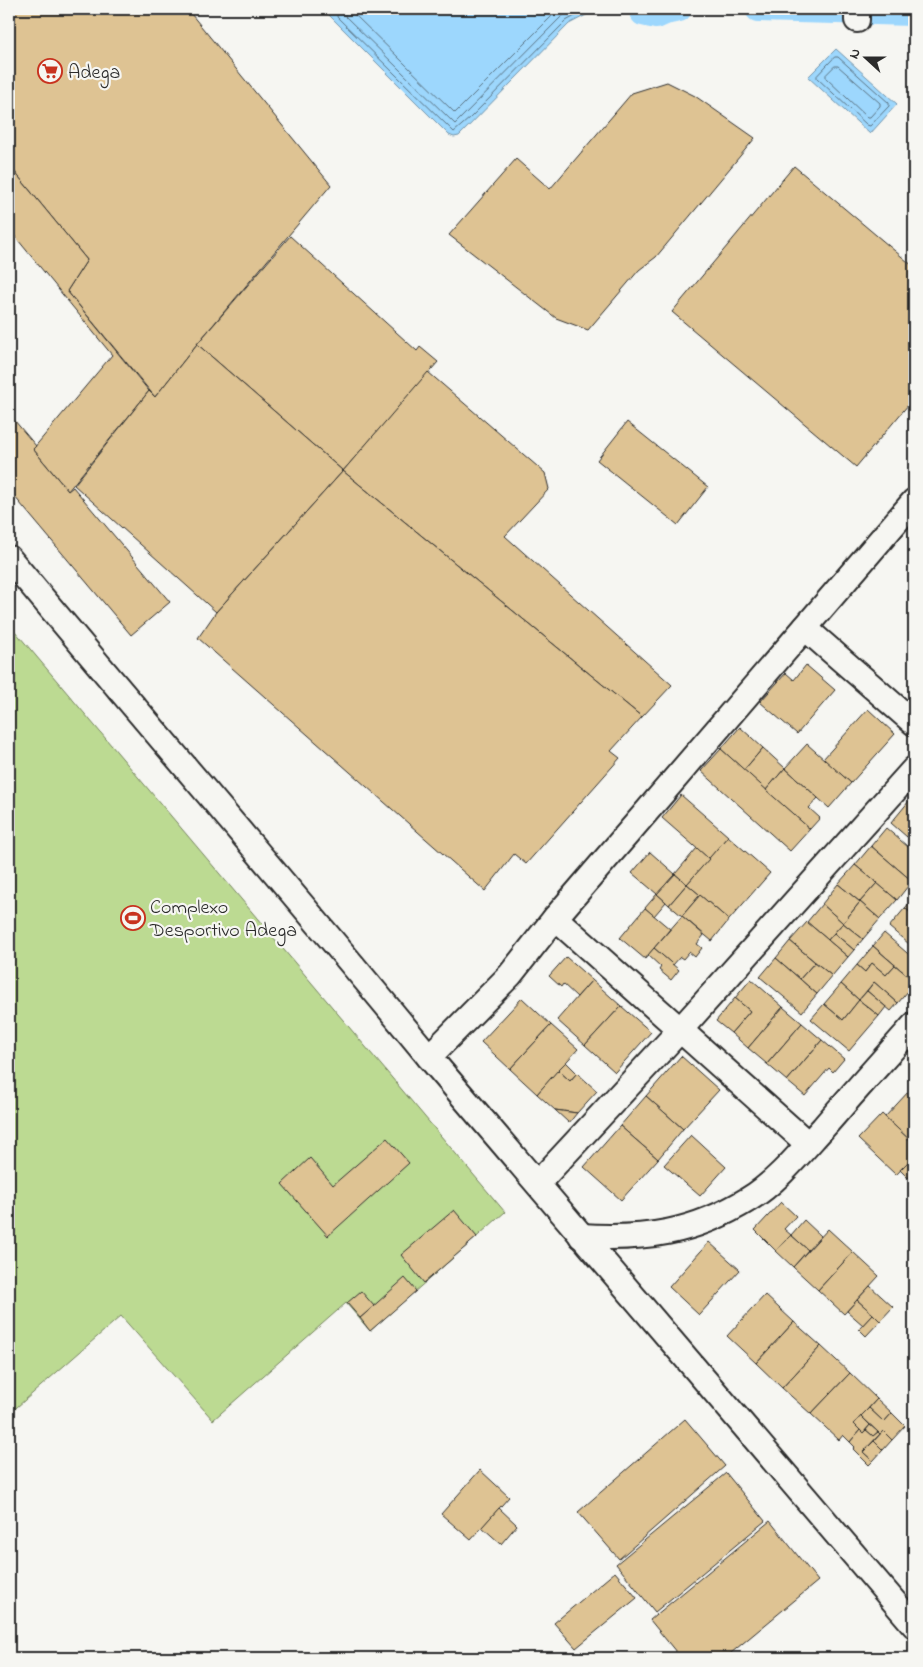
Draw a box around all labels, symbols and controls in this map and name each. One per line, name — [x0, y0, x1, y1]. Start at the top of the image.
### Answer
north arrow — [840, 32, 890, 82]
text: N — [844, 46, 867, 62]
supermarket icon: Adega — [37, 58, 63, 84]
place label: Adega — [68, 59, 120, 89]
place label: Complexo Desportivo Adega — [149, 894, 297, 947]
sports icon: Complexo Desportivo Adega — [120, 905, 146, 931]

